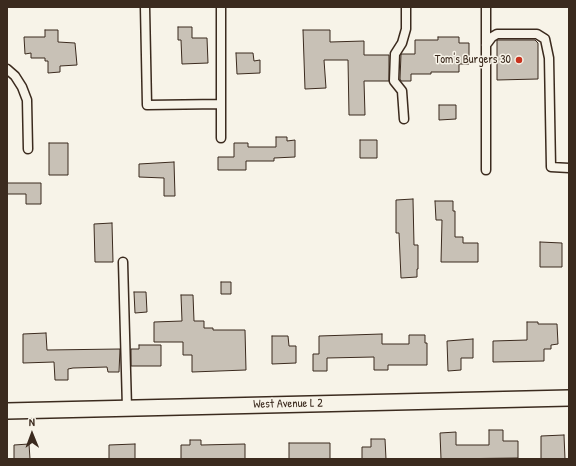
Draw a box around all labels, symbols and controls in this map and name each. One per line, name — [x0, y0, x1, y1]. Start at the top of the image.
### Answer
place label: Tom's Burgers 30 — [435, 53, 511, 67]
marker: Tom's Burgers 30 — [514, 55, 524, 65]
street label: West Avenue L 2 — [253, 396, 323, 412]
north arrow — [12, 414, 52, 454]
text: N — [29, 415, 35, 429]

